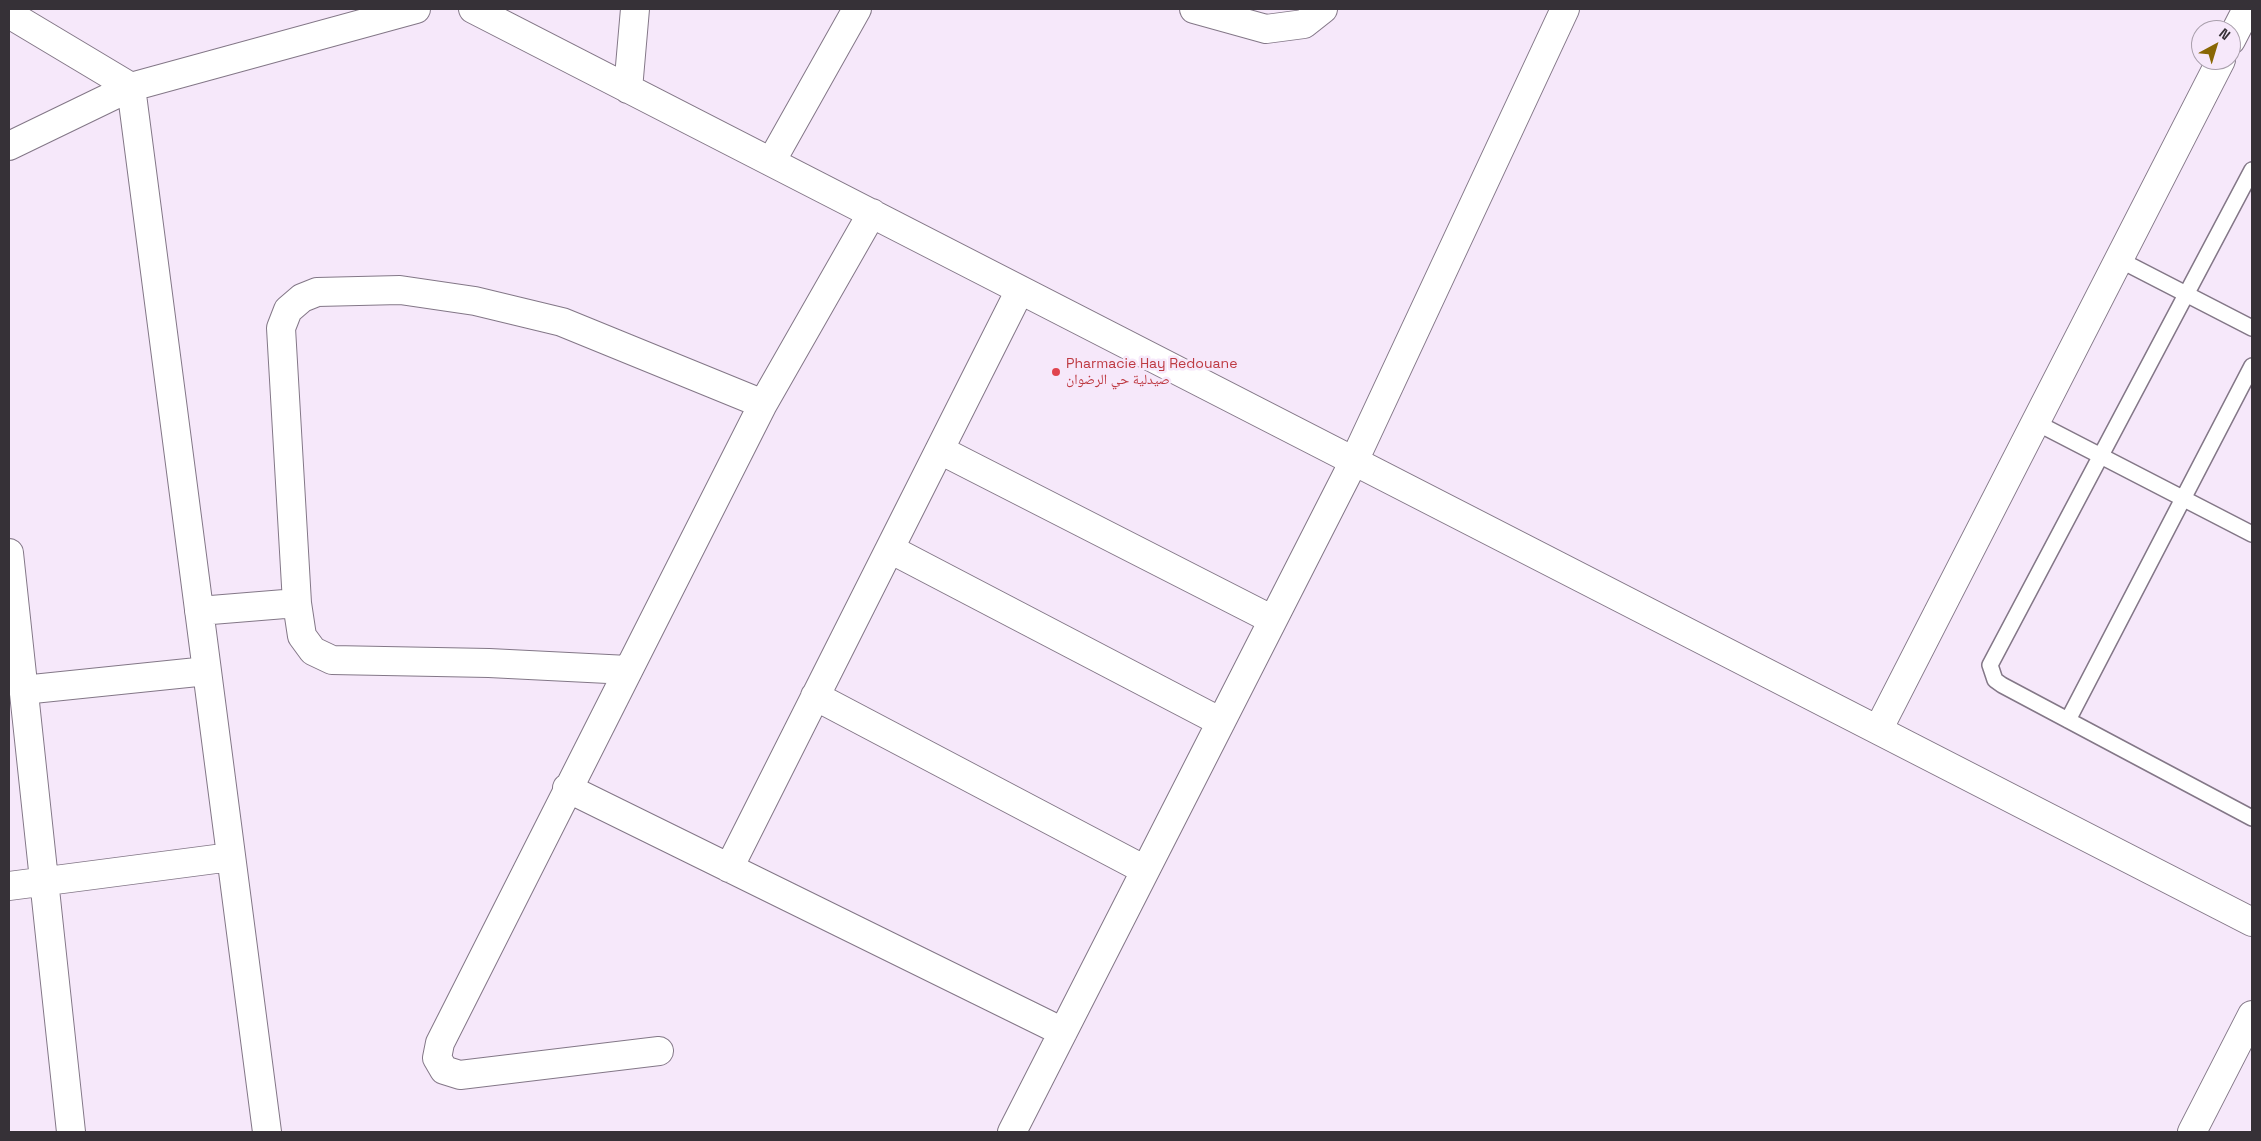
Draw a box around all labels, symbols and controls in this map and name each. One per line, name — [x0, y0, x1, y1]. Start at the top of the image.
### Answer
north arrow — [2191, 20, 2241, 70]
text: N — [2215, 24, 2234, 44]
place label: Pharmacie Hay Redouane صيدلية حي الرضوان — [1066, 356, 1237, 388]
marker: Pharmacie Hay Redouane صيدلية حي الرضوان — [1050, 366, 1062, 378]

